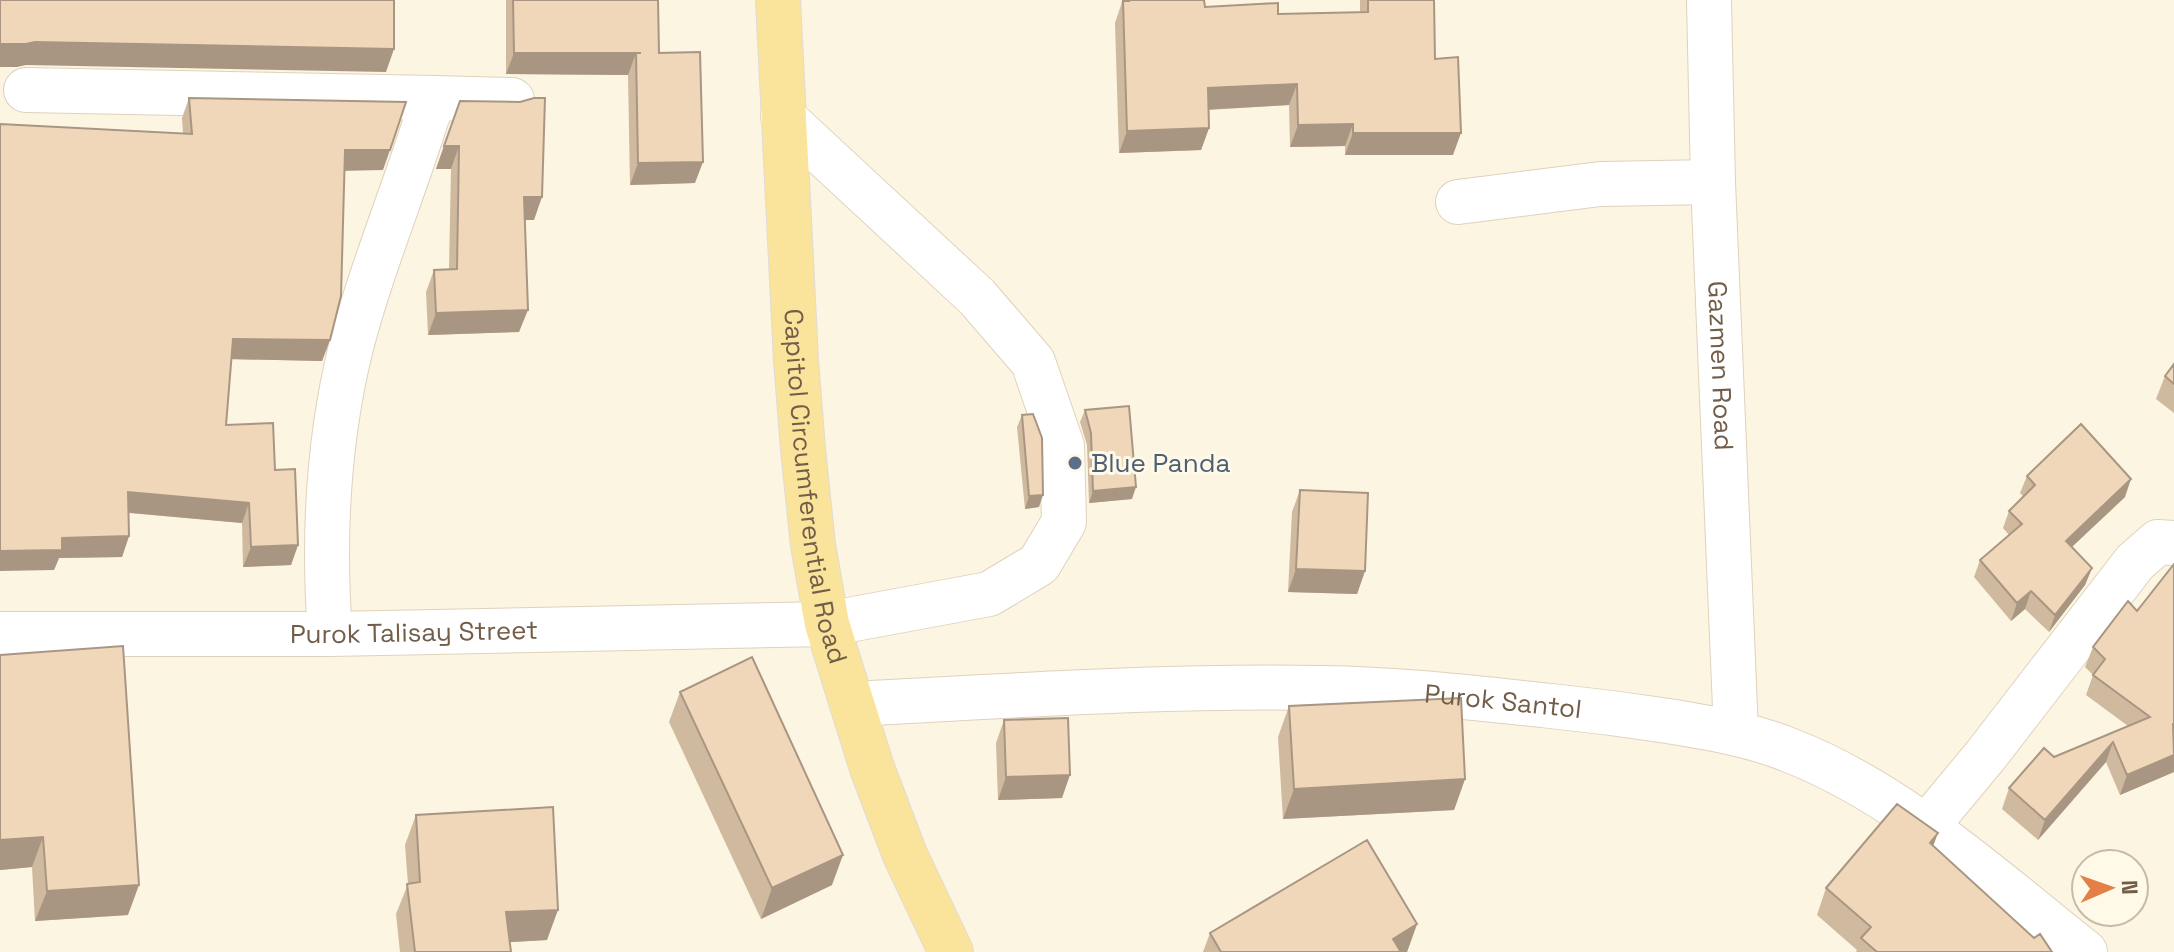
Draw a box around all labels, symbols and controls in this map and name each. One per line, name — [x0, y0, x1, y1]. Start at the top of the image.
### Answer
street label: Gazmen Road — [1700, 280, 1741, 451]
street label: Capitol Circumferential Road — [776, 308, 855, 668]
place label: Blue Panda — [1091, 446, 1231, 480]
marker: Blue Panda — [1066, 454, 1084, 472]
street label: Purok Talisay Street — [290, 613, 538, 651]
street label: Purok Santol — [1423, 676, 1584, 726]
north arrow — [2070, 848, 2150, 928]
text: N — [2116, 879, 2144, 895]

